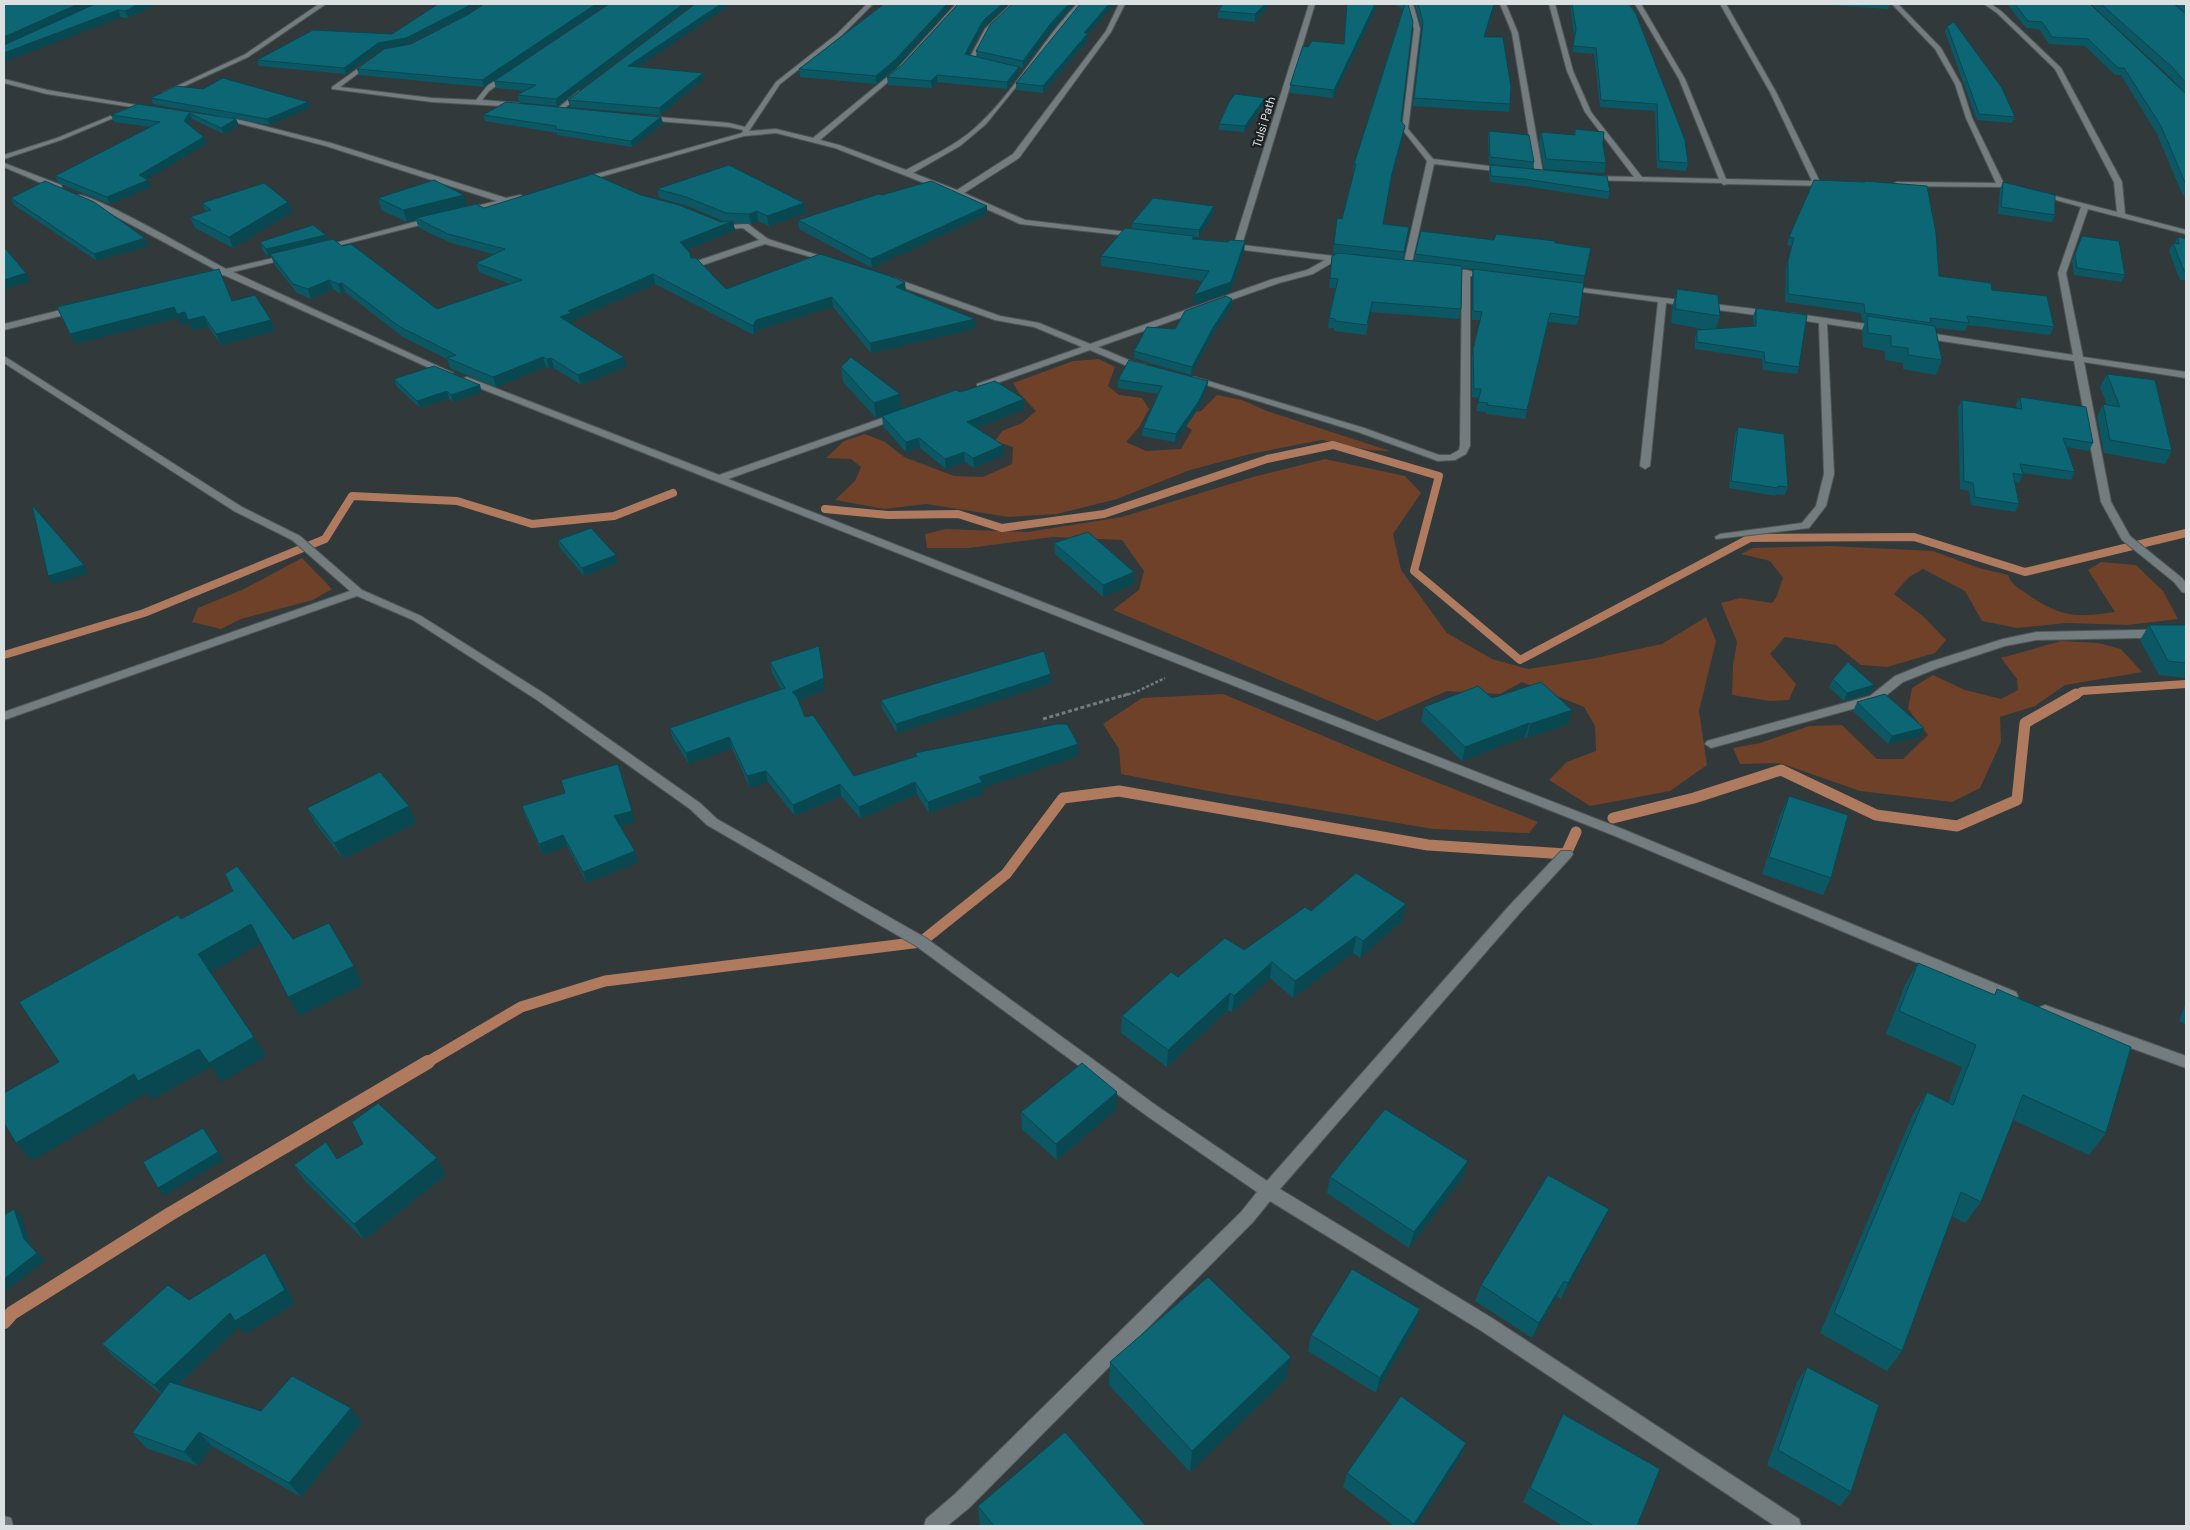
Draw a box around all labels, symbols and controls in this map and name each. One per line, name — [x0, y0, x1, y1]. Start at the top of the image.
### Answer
street label: Tulsi Path — [1249, 95, 1279, 149]

